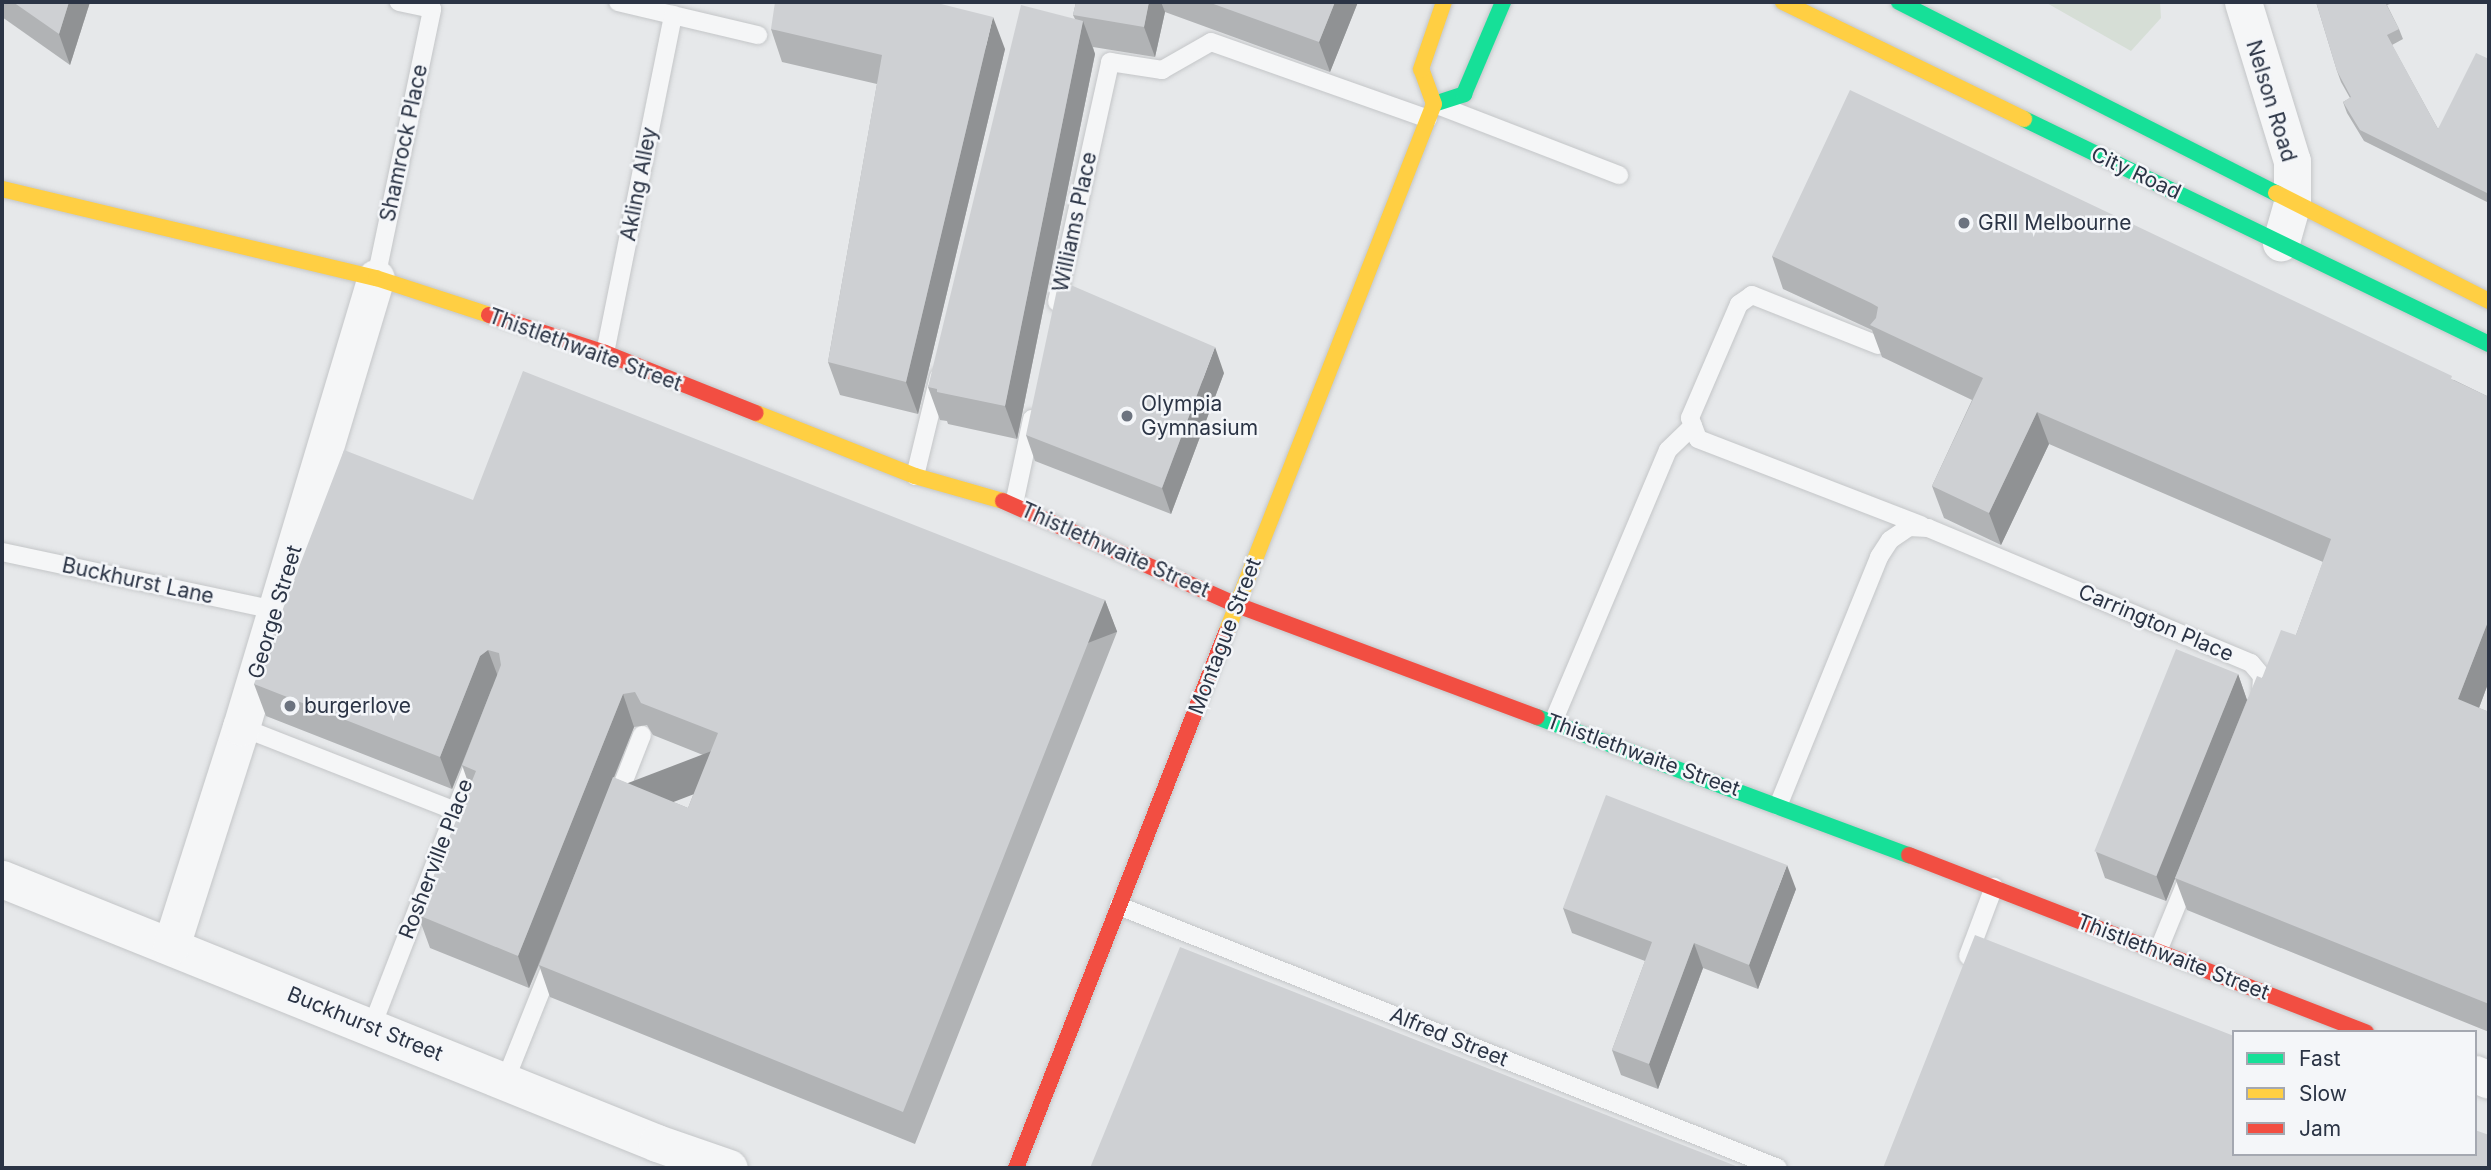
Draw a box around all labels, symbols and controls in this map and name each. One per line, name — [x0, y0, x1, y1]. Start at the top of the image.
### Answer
street label: Nelson Road — [2241, 37, 2301, 165]
street label: Shamrock Place — [375, 62, 433, 224]
street label: Akling Alley — [616, 125, 662, 243]
street label: City Road — [2087, 141, 2185, 205]
street label: Williams Place — [1048, 150, 1102, 294]
place label: GRII Melbourne — [1978, 210, 2131, 236]
marker: GRII Melbourne — [1956, 215, 1972, 231]
street label: Thistlethwaite Street — [485, 303, 685, 397]
place label: Olympia Gymnasium — [1141, 391, 1258, 441]
marker: Olympia Gymnasium — [1119, 408, 1135, 424]
street label: Thistlethwaite Street — [1017, 497, 1213, 603]
street label: George Street — [243, 542, 307, 682]
street label: Buckhurst Lane — [60, 553, 216, 609]
street label: Montague Street — [1184, 554, 1266, 718]
street label: Carrington Place — [2075, 579, 2237, 667]
place label: burgerlove — [304, 693, 411, 719]
marker: burgerlove — [282, 698, 298, 714]
street label: Thistlethwaite Street — [1543, 708, 1743, 802]
street label: Rosherville Place — [394, 775, 478, 943]
street label: Thistlethwaite Street — [2073, 909, 2273, 1005]
street label: Buckhurst Street — [284, 981, 446, 1067]
street label: Alfred Street — [1386, 1002, 1512, 1072]
legend — [2232, 1030, 2477, 1156]
text: Fast — [2299, 1046, 2341, 1071]
text: Slow — [2299, 1081, 2347, 1106]
text: Jam — [2299, 1116, 2341, 1141]

